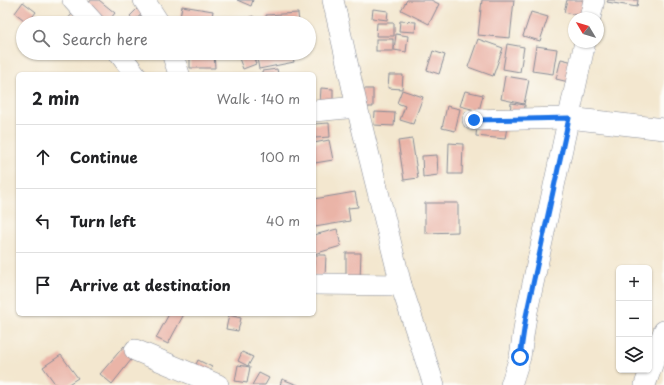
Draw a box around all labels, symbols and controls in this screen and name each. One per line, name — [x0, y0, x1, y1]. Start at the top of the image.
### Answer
north arrow — [568, 12, 604, 48]
search box — [16, 16, 316, 60]
icon: search — [30, 27, 52, 49]
text: Search here — [62, 27, 148, 50]
text: 2 min — [32, 85, 79, 111]
text: Walk · 140 m — [217, 89, 300, 108]
route end — [465, 111, 483, 129]
text: Continue — [70, 145, 138, 168]
icon: ahead — [32, 146, 54, 168]
text: 100 m — [260, 147, 300, 166]
text: Turn left — [70, 209, 136, 232]
icon: left — [32, 210, 54, 232]
text: 40 m — [266, 211, 300, 230]
map controls — [616, 265, 652, 373]
button: + — [616, 265, 652, 301]
text: Arrive at destination — [70, 273, 231, 296]
icon: arrive — [32, 274, 54, 296]
button: − — [616, 301, 652, 337]
button: layers — [616, 337, 652, 373]
route start — [511, 348, 529, 366]

